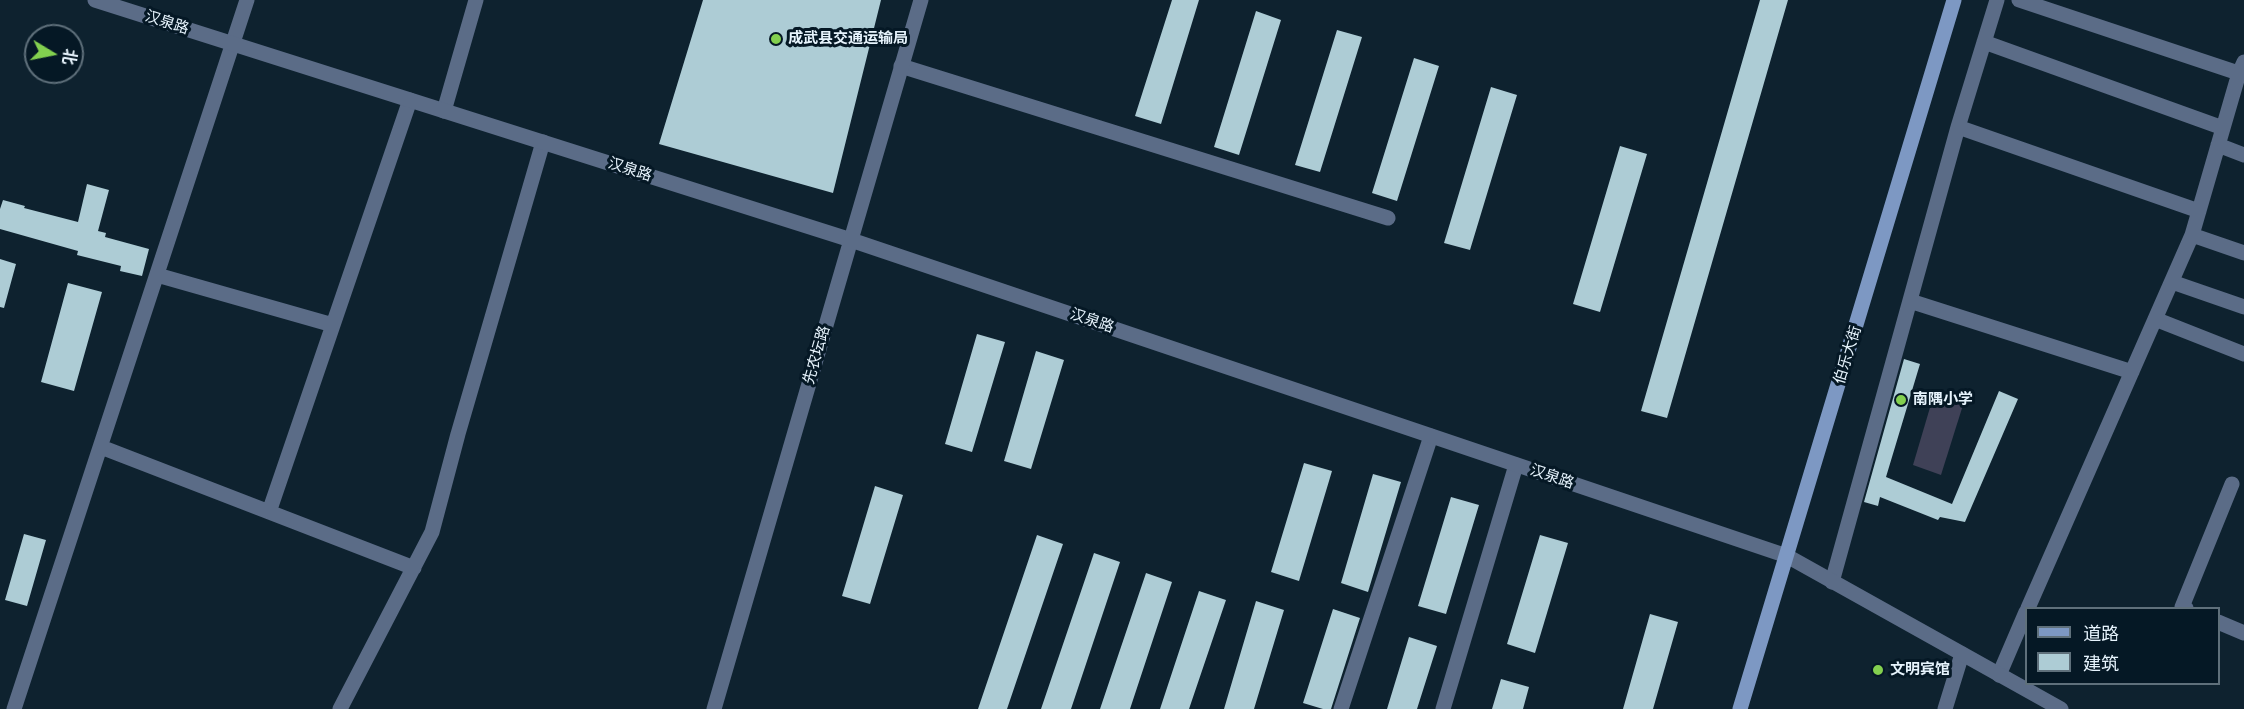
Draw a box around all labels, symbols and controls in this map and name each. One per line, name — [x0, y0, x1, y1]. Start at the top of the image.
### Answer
street label: 汉泉路 — [143, 7, 191, 39]
north arrow — [24, 24, 84, 84]
place label: 成武县交通运输局 — [788, 30, 908, 48]
marker: 成武县交通运输局 — [769, 32, 783, 46]
text: 北 — [58, 47, 82, 67]
street label: 汉泉路 — [606, 154, 654, 186]
street label: 汉泉路 — [1068, 305, 1116, 337]
street label: 先农坛路 — [800, 324, 834, 386]
street label: 伯乐大街 — [1831, 324, 1865, 386]
place label: 南隅小学 — [1913, 391, 1973, 409]
marker: 南隅小学 — [1894, 393, 1908, 407]
street label: 汉泉路 — [1528, 461, 1576, 493]
legend — [2025, 607, 2220, 685]
text: 道路 — [2083, 621, 2119, 645]
text: 建筑 — [2083, 651, 2119, 675]
place label: 文明宾馆 — [1890, 661, 1950, 679]
marker: 文明宾馆 — [1871, 663, 1885, 677]

